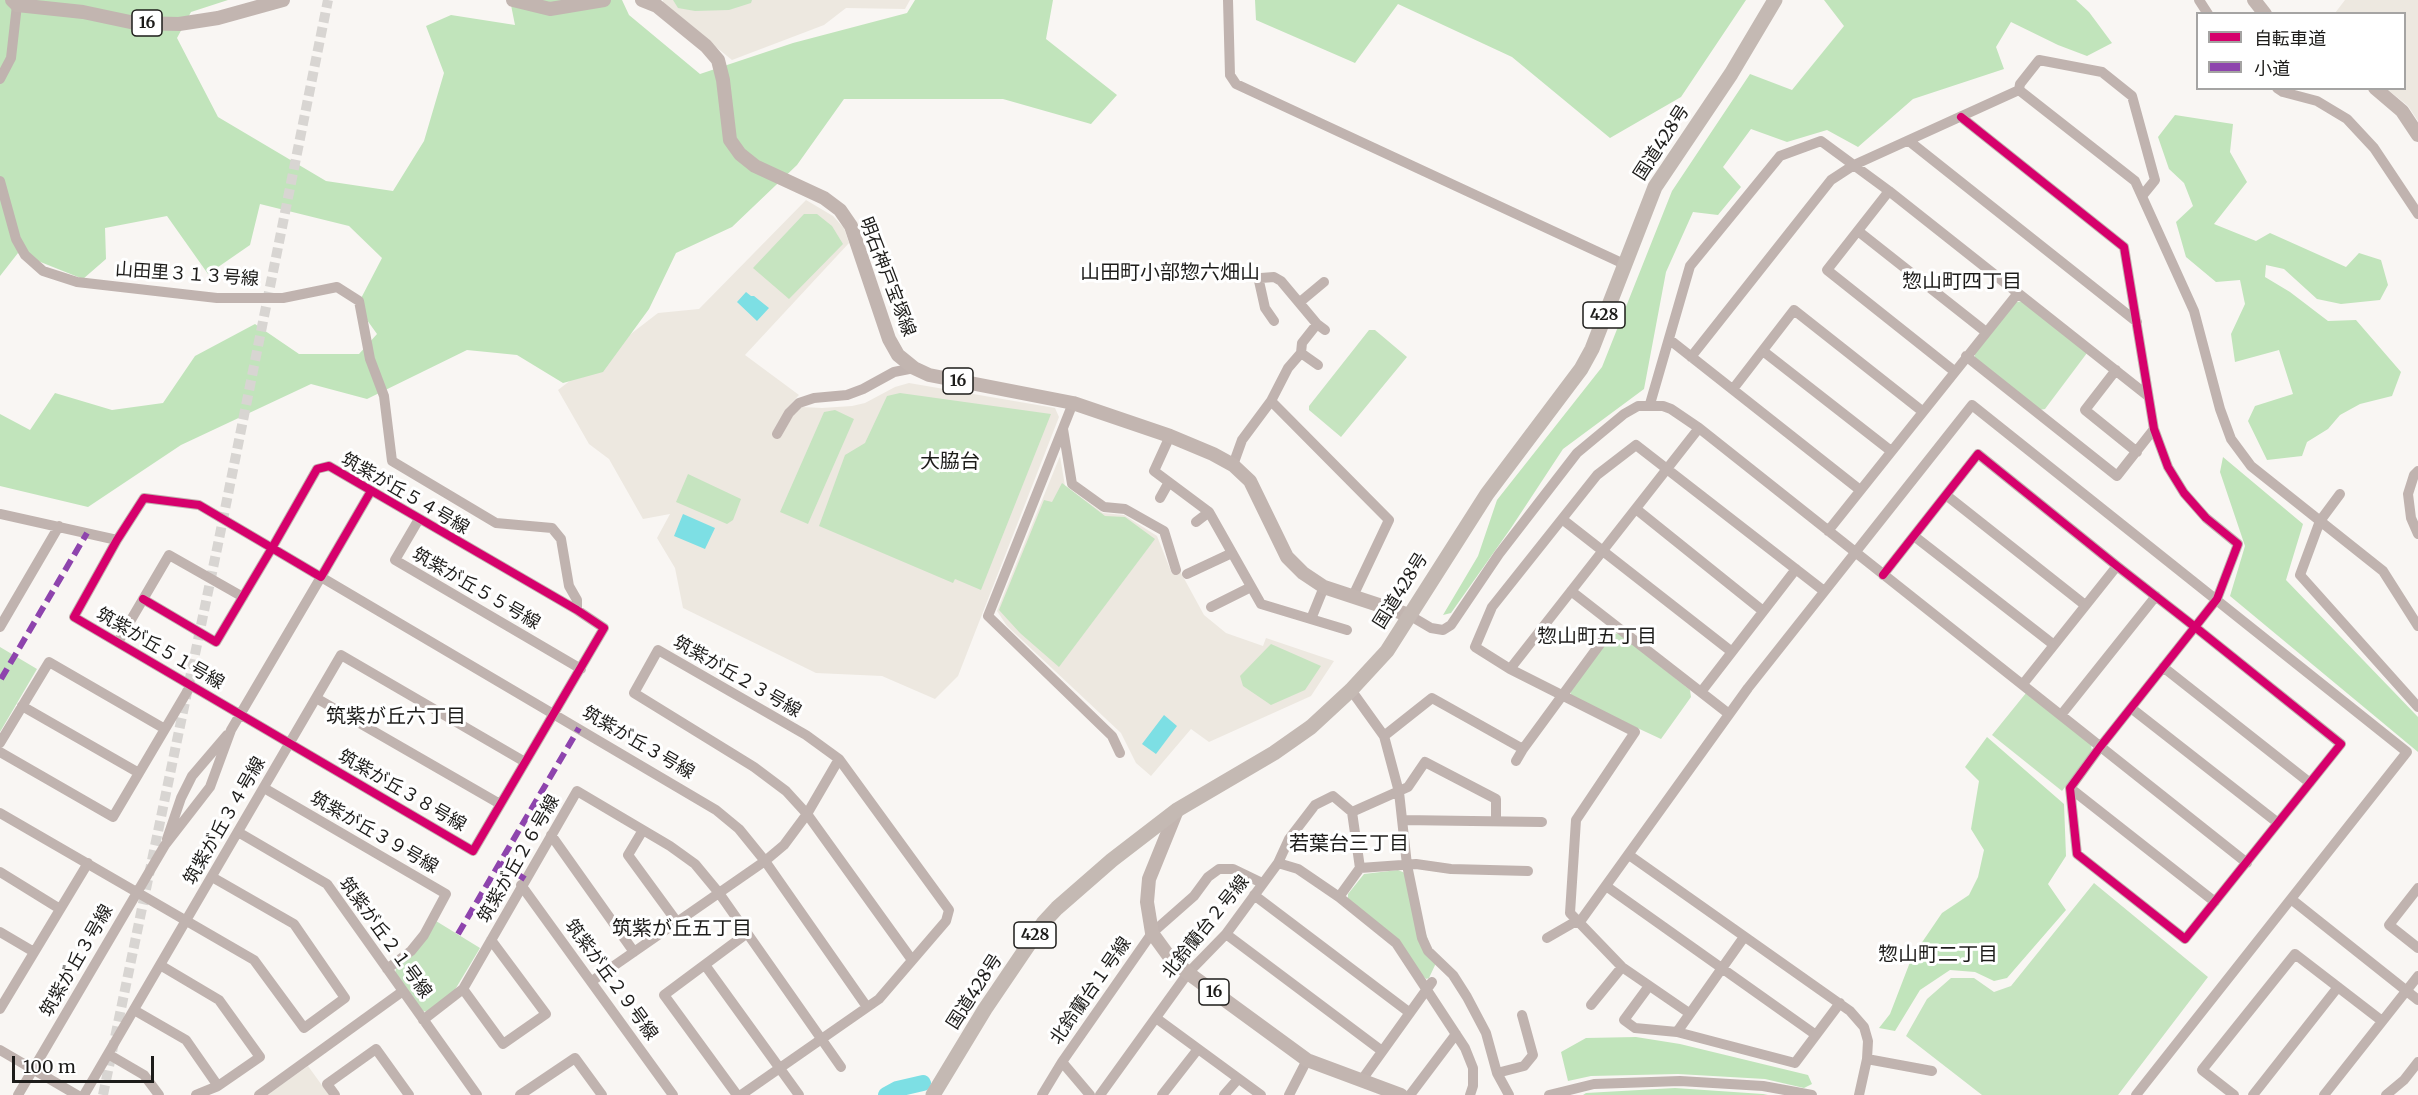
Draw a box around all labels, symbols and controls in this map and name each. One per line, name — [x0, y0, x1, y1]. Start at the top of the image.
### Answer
road number: 16 — [132, 10, 162, 36]
legend — [2196, 12, 2406, 90]
text: 自転車道 — [2254, 27, 2326, 50]
text: 小道 — [2254, 57, 2290, 80]
street label: 国道428号 — [1630, 101, 1694, 185]
street label: 明石神戸宝塚線 — [854, 214, 920, 340]
street label: 山田里３１３号線 — [114, 259, 260, 291]
district label: 山田町小部惣六畑山 — [1080, 261, 1260, 285]
district label: 惣山町四丁目 — [1902, 270, 2022, 294]
road number: 428 — [1583, 302, 1625, 328]
road number: 16 — [943, 368, 973, 394]
street label: 筑紫が丘５４号線 — [337, 449, 473, 539]
district label: 大脇台 — [920, 450, 980, 474]
street label: 筑紫が丘５５号線 — [408, 544, 544, 634]
street label: 国道428号 — [1369, 549, 1433, 633]
street label: 筑紫が丘５１号線 — [92, 604, 228, 694]
district label: 惣山町五丁目 — [1537, 625, 1657, 649]
street label: 筑紫が丘２３号線 — [669, 632, 805, 722]
street label: 筑紫が丘３号線 — [578, 702, 698, 784]
district label: 筑紫が丘六丁目 — [326, 705, 466, 729]
street label: 筑紫が丘３８号線 — [334, 746, 470, 836]
street label: 筑紫が丘３４号線 — [180, 753, 270, 889]
street label: 筑紫が丘３９号線 — [306, 788, 442, 878]
street label: 筑紫が丘２６号線 — [474, 791, 564, 927]
district label: 若葉台三丁目 — [1289, 832, 1409, 856]
street label: 北鈴蘭台２号線 — [1158, 871, 1254, 983]
street label: 筑紫が丘２１号線 — [334, 873, 436, 1003]
street label: 筑紫が丘３号線 — [36, 901, 118, 1021]
street label: 筑紫が丘２９号線 — [560, 915, 662, 1045]
district label: 筑紫が丘五丁目 — [612, 917, 752, 941]
road number: 428 — [1014, 922, 1056, 948]
street label: 北鈴蘭台１号線 — [1046, 933, 1136, 1049]
district label: 惣山町二丁目 — [1878, 943, 1998, 967]
street label: 国道428号 — [943, 950, 1007, 1034]
road number: 16 — [1199, 979, 1229, 1005]
scale bar — [15, 1044, 158, 1082]
text: 100 m — [23, 1055, 76, 1078]

